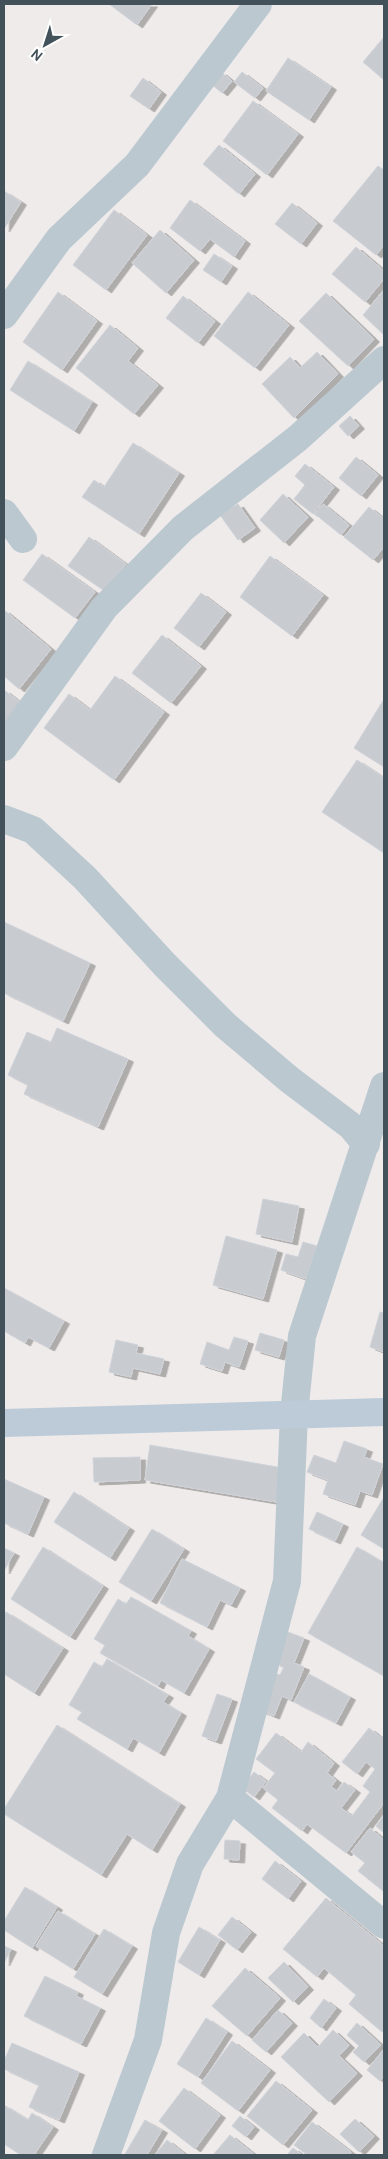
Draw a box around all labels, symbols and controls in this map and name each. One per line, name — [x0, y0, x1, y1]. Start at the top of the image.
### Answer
north arrow — [20, 20, 70, 70]
text: N — [27, 45, 46, 65]

